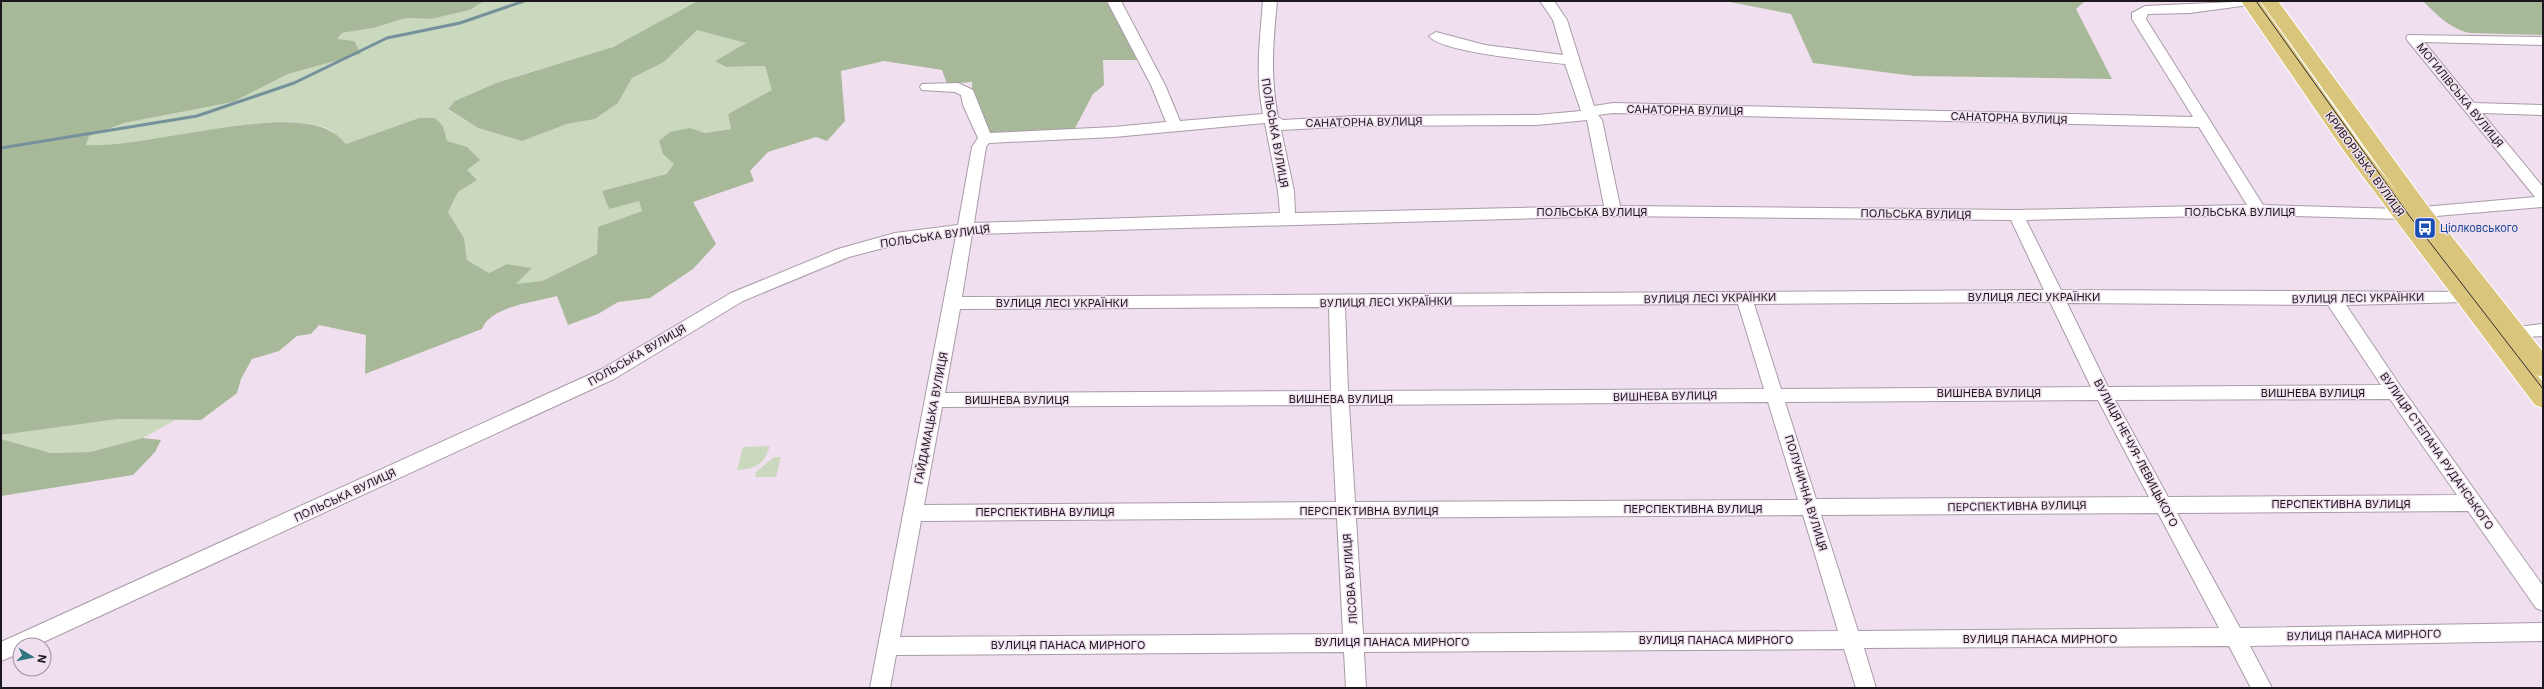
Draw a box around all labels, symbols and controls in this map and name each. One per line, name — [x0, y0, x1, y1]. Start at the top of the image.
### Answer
street label: МОГИЛІВСЬКА ВУЛИЦЯ — [2414, 40, 2506, 150]
street label: ПОЛЬСЬКА ВУЛИЦЯ — [1258, 77, 1292, 189]
street label: САНАТОРНА ВУЛИЦЯ — [1626, 102, 1744, 118]
street label: САНАТОРНА ВУЛИЦЯ — [1950, 109, 2068, 127]
street label: КРИВОРІЗЬКА ВУЛИЦЯ — [2322, 109, 2408, 219]
street label: САНАТОРНА ВУЛИЦЯ — [1305, 114, 1423, 130]
street label: ПОЛЬСЬКА ВУЛИЦЯ — [1537, 205, 1647, 219]
street label: ПОЛЬСЬКА ВУЛИЦЯ — [2185, 205, 2295, 219]
street label: ПОЛЬСЬКА ВУЛИЦЯ — [1860, 206, 1972, 222]
bus stop icon: Ціолковського — [2412, 215, 2438, 241]
street label: ПОЛЬСЬКА ВУЛИЦЯ — [879, 221, 991, 251]
place label: Ціолковського — [2440, 221, 2518, 235]
street label: ВУЛИЦЯ ЛЕСІ УКРАЇНКИ — [1644, 290, 1776, 306]
street label: ВУЛИЦЯ ЛЕСІ УКРАЇНКИ — [1968, 290, 2100, 304]
street label: ВУЛИЦЯ ЛЕСІ УКРАЇНКИ — [2292, 290, 2424, 306]
street label: ВУЛИЦЯ ЛЕСІ УКРАЇНКИ — [1320, 294, 1452, 310]
street label: ВУЛИЦЯ ЛЕСІ УКРАЇНКИ — [996, 296, 1128, 310]
street label: ПОЛЬСЬКА ВУЛИЦЯ — [586, 321, 688, 389]
street label: ГАЙДАМАЦЬКА ВУЛИЦЯ — [911, 351, 951, 485]
street label: ВУЛИЦЯ СТЕПАНА РУДАНСЬКОГО — [2377, 370, 2497, 532]
street label: ВУЛИЦЯ НЕЧУЯ-ЛЕВИЦЬКОГО — [2091, 377, 2181, 529]
street label: ВИШНЕВА ВУЛИЦЯ — [1937, 386, 2041, 400]
street label: ВИШНЕВА ВУЛИЦЯ — [2261, 386, 2365, 400]
street label: ВИШНЕВА ВУЛИЦЯ — [1613, 388, 1717, 404]
street label: ВИШНЕВА ВУЛИЦЯ — [1289, 392, 1393, 406]
street label: ВИШНЕВА ВУЛИЦЯ — [965, 393, 1069, 407]
street label: ПОЛУНИЧНА ВУЛИЦЯ — [1782, 433, 1830, 553]
street label: ПОЛЬСЬКА ВУЛИЦЯ — [292, 465, 398, 525]
street label: ПЕРСПЕКТИВНА ВУЛИЦЯ — [2271, 497, 2411, 511]
street label: ПЕРСПЕКТИВНА ВУЛИЦЯ — [1947, 498, 2087, 514]
street label: ПЕРСПЕКТИВНА ВУЛИЦЯ — [1623, 502, 1763, 516]
street label: ПЕРСПЕКТИВНА ВУЛИЦЯ — [1299, 504, 1439, 518]
street label: ПЕРСПЕКТИВНА ВУЛИЦЯ — [975, 505, 1115, 519]
street label: ЛІСОВА ВУЛИЦЯ — [1340, 533, 1360, 625]
street label: ВУЛИЦЯ ПАНАСА МИРНОГО — [2287, 627, 2441, 643]
street label: ВУЛИЦЯ ПАНАСА МИРНОГО — [1963, 632, 2117, 646]
street label: ВУЛИЦЯ ПАНАСА МИРНОГО — [1639, 633, 1793, 647]
street label: ВУЛИЦЯ ПАНАСА МИРНОГО — [1315, 635, 1469, 649]
north arrow — [12, 637, 52, 677]
street label: ВУЛИЦЯ ПАНАСА МИРНОГО — [991, 638, 1145, 652]
text: N — [34, 653, 49, 664]

